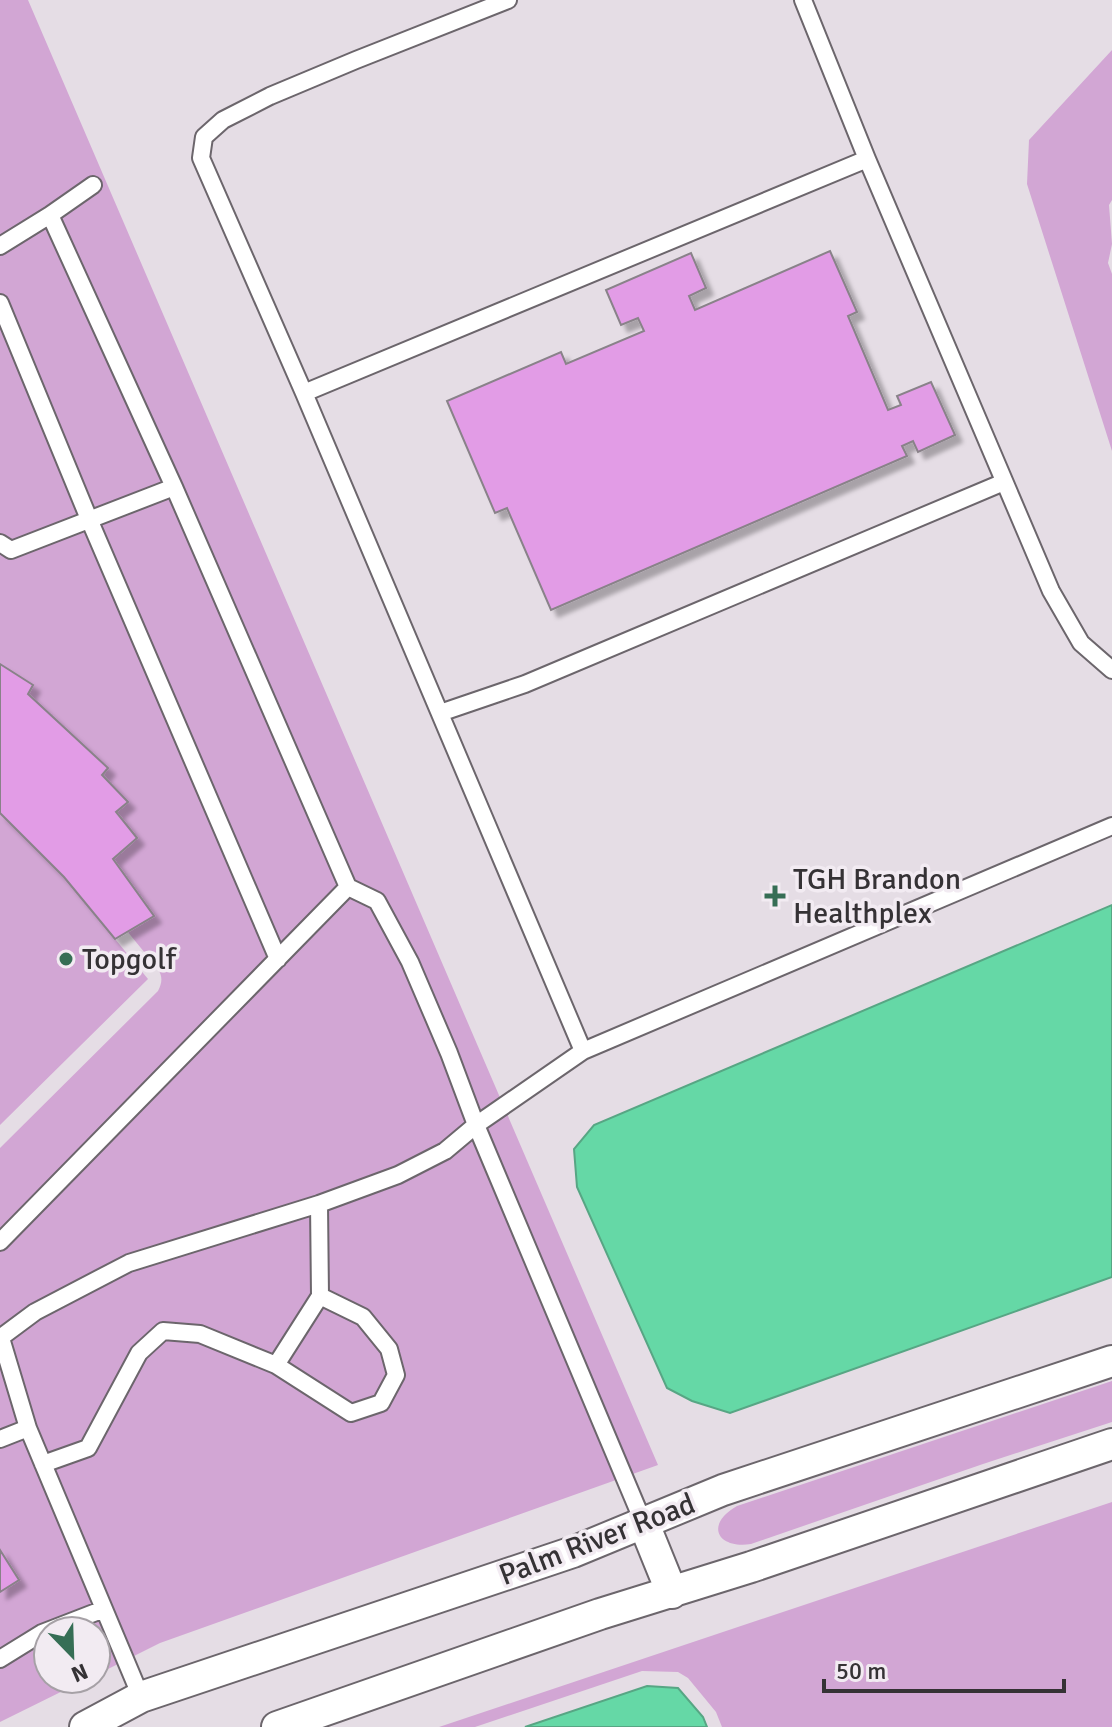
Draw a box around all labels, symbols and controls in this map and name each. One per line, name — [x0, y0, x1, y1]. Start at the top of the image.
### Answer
place label: TGH Brandon Healthplex — [793, 861, 961, 932]
marker: TGH Brandon Healthplex — [764, 885, 786, 907]
place label: Topgolf — [82, 941, 178, 978]
marker: Topgolf — [57, 950, 75, 968]
street label: Palm River Road — [494, 1485, 700, 1594]
north arrow — [32, 1615, 112, 1695]
scale bar — [824, 1643, 1064, 1693]
text: 50 m — [836, 1656, 886, 1686]
text: N — [67, 1658, 92, 1688]

